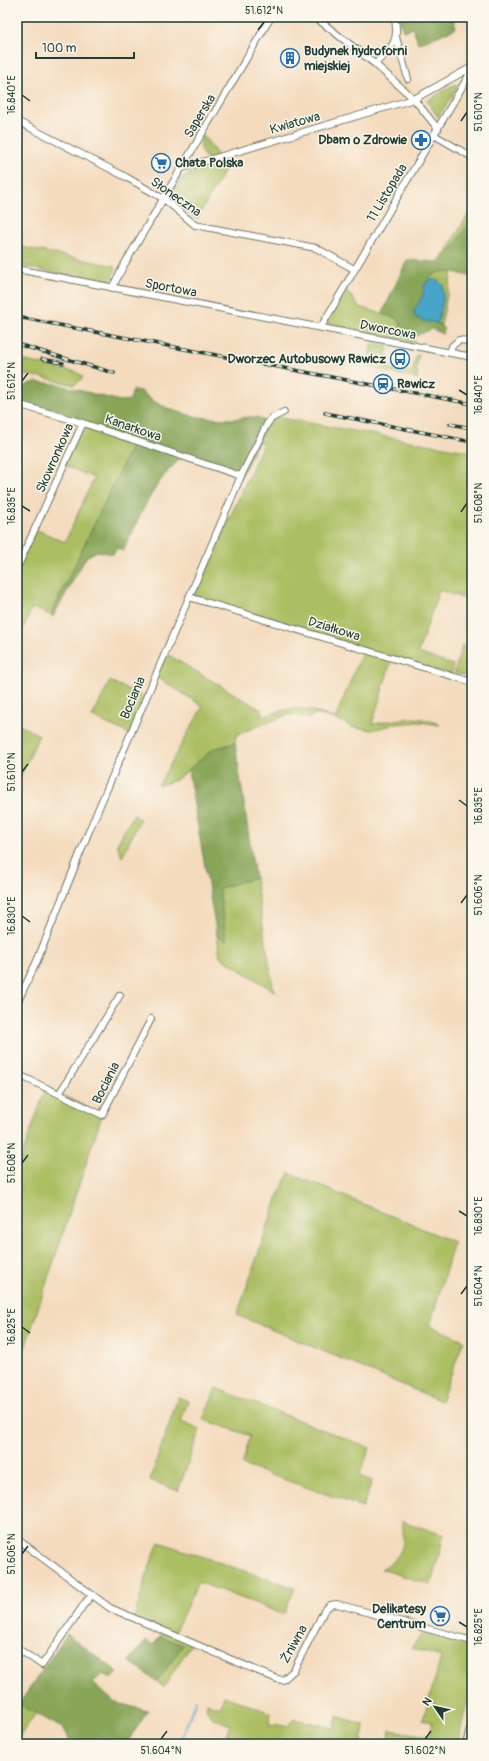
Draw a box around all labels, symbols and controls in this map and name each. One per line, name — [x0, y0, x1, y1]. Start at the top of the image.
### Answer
text: 51.612°N — [245, 5, 283, 17]
scale bar — [36, 34, 134, 60]
text: 100 m — [42, 41, 77, 56]
place label: Budynek hydroforni miejskiej — [304, 43, 408, 74]
building icon: Budynek hydroforni miejskiej — [279, 47, 301, 69]
text: 16.840°E — [6, 75, 18, 115]
street label: Saperska — [181, 91, 219, 141]
text: 51.610°N — [473, 92, 485, 132]
street label: Kwiatowa — [268, 108, 322, 138]
pharmacy icon: Dbam o Zdrowie — [410, 129, 432, 151]
place label: Dbam o Zdrowie — [318, 132, 408, 148]
supermarket icon: Chata Polska — [150, 152, 172, 174]
place label: Chata Polska — [175, 155, 243, 171]
street label: 11 Listopada — [363, 161, 411, 225]
street label: Słoneczna — [148, 174, 204, 220]
street label: Sportowa — [144, 275, 198, 301]
street label: Dworcowa — [359, 317, 417, 343]
bus stop icon: Dworzec Autobusowy Rawicz — [389, 348, 411, 370]
place label: Dworzec Autobusowy Rawicz — [227, 351, 386, 367]
text: 51.612°N — [6, 362, 18, 400]
station icon: Rawicz — [372, 373, 394, 395]
text: 16.840°E — [473, 375, 485, 415]
place label: Rawicz — [397, 376, 435, 392]
street label: Kanarkowa — [103, 411, 163, 445]
street label: Skowronkowa — [33, 421, 77, 495]
text: 51.608°N — [473, 483, 485, 523]
text: 16.835°E — [6, 487, 18, 525]
street label: Działkowa — [306, 614, 362, 644]
street label: Bociania — [117, 674, 149, 722]
text: 51.610°N — [6, 752, 18, 792]
text: 16.835°E — [473, 787, 485, 825]
text: 51.606°N — [473, 874, 485, 916]
text: 16.830°E — [6, 897, 18, 935]
street label: Bociania — [89, 1059, 123, 1107]
text: 51.608°N — [6, 1143, 18, 1183]
text: 16.830°E — [473, 1197, 485, 1235]
text: 51.604°N — [473, 1265, 485, 1307]
text: 16.825°E — [6, 1308, 18, 1346]
text: 51.606°N — [6, 1533, 18, 1575]
place label: Delikatesy Centrum — [372, 1601, 426, 1632]
supermarket icon: Delikatesy Centrum — [429, 1605, 451, 1627]
text: 16.825°E — [473, 1608, 485, 1646]
street label: Żniwna — [277, 1622, 311, 1666]
north arrow — [415, 1687, 455, 1727]
text: N — [420, 1695, 435, 1708]
text: 51.604°N — [140, 1745, 182, 1757]
text: 51.602°N — [405, 1745, 446, 1757]

